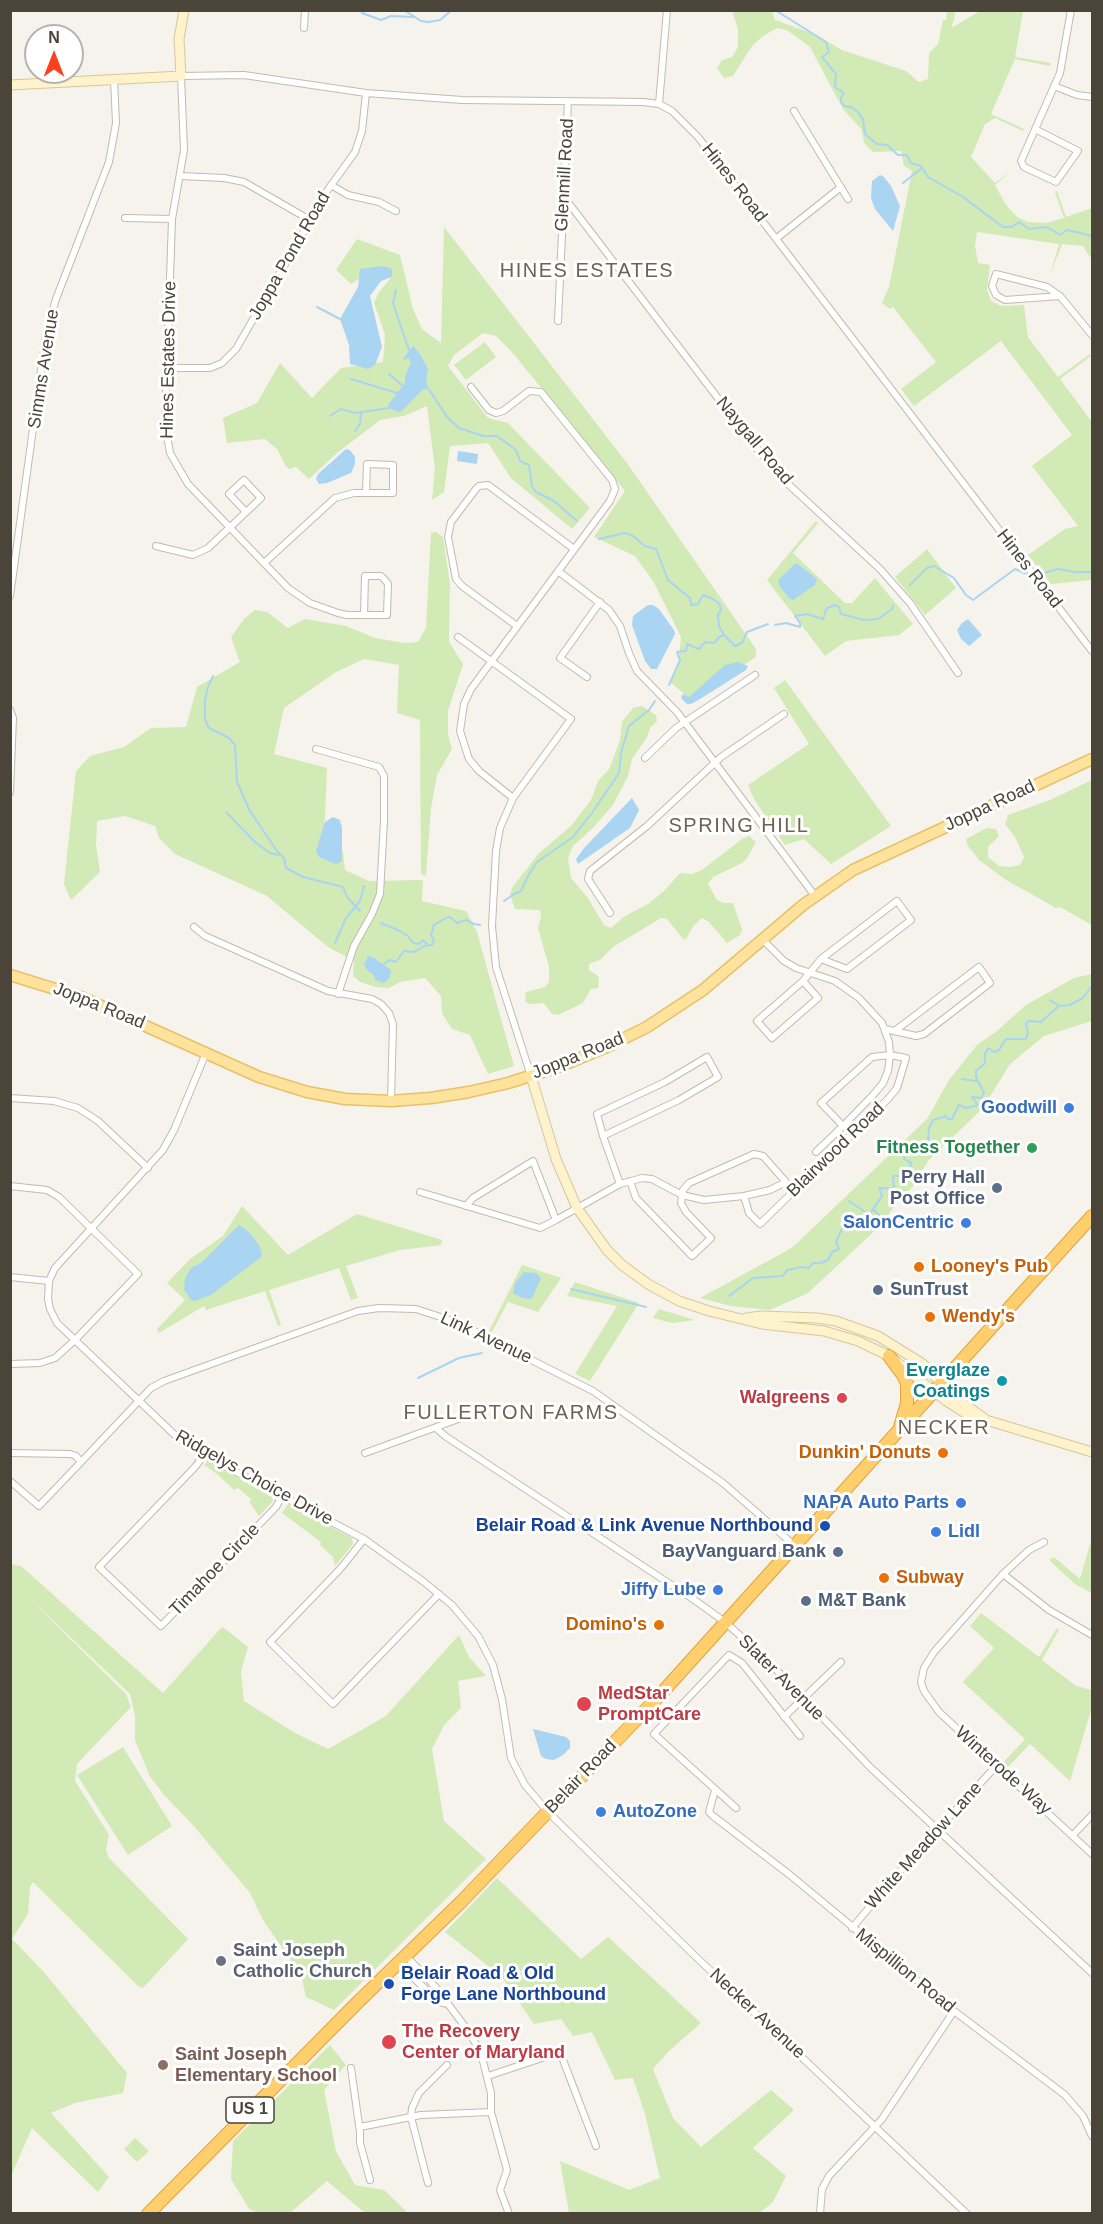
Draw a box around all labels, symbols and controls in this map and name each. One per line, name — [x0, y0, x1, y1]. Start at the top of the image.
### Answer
north arrow — [24, 24, 84, 84]
text: N — [48, 29, 60, 46]
street label: Glenmill Road — [551, 118, 579, 232]
street label: Hines Road — [697, 139, 771, 227]
street label: Joppa Pond Road — [245, 188, 335, 324]
district label: HINES ESTATES — [500, 259, 674, 283]
street label: Hines Estates Drive — [157, 281, 181, 439]
street label: Simms Avenue — [24, 308, 64, 430]
street label: Naygall Road — [711, 393, 797, 489]
street label: Hines Road — [992, 525, 1066, 613]
street label: Joppa Road — [941, 776, 1039, 836]
district label: SPRING HILL — [669, 814, 809, 838]
street label: Joppa Road — [50, 978, 148, 1034]
street label: Joppa Road — [529, 1028, 627, 1084]
place label: Goodwill — [981, 1097, 1057, 1119]
street label: Blairwood Road — [783, 1098, 889, 1202]
marker: Goodwill — [1062, 1101, 1076, 1115]
place label: Fitness Together — [876, 1137, 1020, 1159]
marker: Fitness Together — [1025, 1141, 1039, 1155]
place label: Perry Hall Post Office — [890, 1167, 985, 1210]
marker: Perry Hall Post Office — [990, 1181, 1004, 1195]
place label: SalonCentric — [843, 1212, 954, 1234]
marker: SalonCentric — [959, 1216, 973, 1230]
place label: Looney's Pub — [931, 1256, 1048, 1278]
marker: Looney's Pub — [912, 1260, 926, 1274]
place label: SunTrust — [890, 1279, 968, 1301]
marker: SunTrust — [871, 1283, 885, 1297]
place label: Wendy's — [942, 1306, 1015, 1328]
street label: Link Avenue — [437, 1307, 535, 1369]
marker: Wendy's — [923, 1310, 937, 1324]
place label: Everglaze Coatings — [906, 1360, 990, 1402]
marker: Everglaze Coatings — [995, 1374, 1009, 1388]
place label: Walgreens — [740, 1387, 830, 1409]
marker: Walgreens — [835, 1391, 849, 1405]
district label: FULLERTON FARMS — [403, 1401, 619, 1425]
district label: NECKER — [898, 1416, 990, 1440]
street label: Ridgelys Choice Drive — [171, 1426, 337, 1530]
place label: Dunkin' Donuts — [799, 1442, 931, 1464]
marker: Dunkin' Donuts — [936, 1446, 950, 1460]
place label: NAPA Auto Parts — [803, 1492, 949, 1514]
marker: NAPA Auto Parts — [954, 1496, 968, 1510]
place label: Belair Road & Link Avenue Northbound — [476, 1515, 813, 1537]
street label: Timahoe Circle — [165, 1519, 265, 1621]
marker: Belair Road & Link Avenue Northbound — [818, 1519, 832, 1533]
place label: Lidl — [948, 1521, 980, 1543]
marker: Lidl — [929, 1525, 943, 1539]
place label: BayVanguard Bank — [662, 1541, 826, 1563]
marker: BayVanguard Bank — [831, 1545, 845, 1559]
place label: Subway — [896, 1567, 964, 1589]
marker: Subway — [877, 1571, 891, 1585]
place label: Jiffy Lube — [621, 1579, 706, 1601]
marker: Jiffy Lube — [711, 1583, 725, 1597]
place label: M&T Bank — [818, 1590, 906, 1612]
marker: M&T Bank — [799, 1594, 813, 1608]
place label: Domino's — [566, 1614, 647, 1636]
marker: Domino's — [652, 1618, 666, 1632]
street label: Slater Avenue — [734, 1631, 828, 1725]
place label: MedStar PromptCare — [598, 1683, 701, 1726]
marker: MedStar PromptCare — [575, 1695, 593, 1713]
street label: Winterode Way — [950, 1722, 1056, 1820]
street label: Belair Road — [541, 1736, 621, 1818]
street label: White Meadow Lane — [861, 1778, 987, 1914]
place label: AutoZone — [613, 1801, 697, 1823]
marker: AutoZone — [594, 1805, 608, 1819]
street label: Mispillion Road — [851, 1924, 959, 2018]
place label: Saint Joseph Catholic Church — [233, 1940, 372, 1982]
marker: Saint Joseph Catholic Church — [214, 1954, 228, 1968]
place label: Belair Road & Old Forge Lane Northbound — [401, 1963, 606, 2006]
street label: Necker Avenue — [705, 1964, 809, 2064]
marker: Belair Road & Old Forge Lane Northbound — [382, 1977, 396, 1991]
place label: The Recovery Center of Maryland — [402, 2021, 565, 2064]
marker: The Recovery Center of Maryland — [380, 2033, 398, 2051]
place label: Saint Joseph Elementary School — [175, 2044, 337, 2086]
marker: Saint Joseph Elementary School — [156, 2058, 170, 2072]
road number: US 1 — [226, 2097, 274, 2123]

